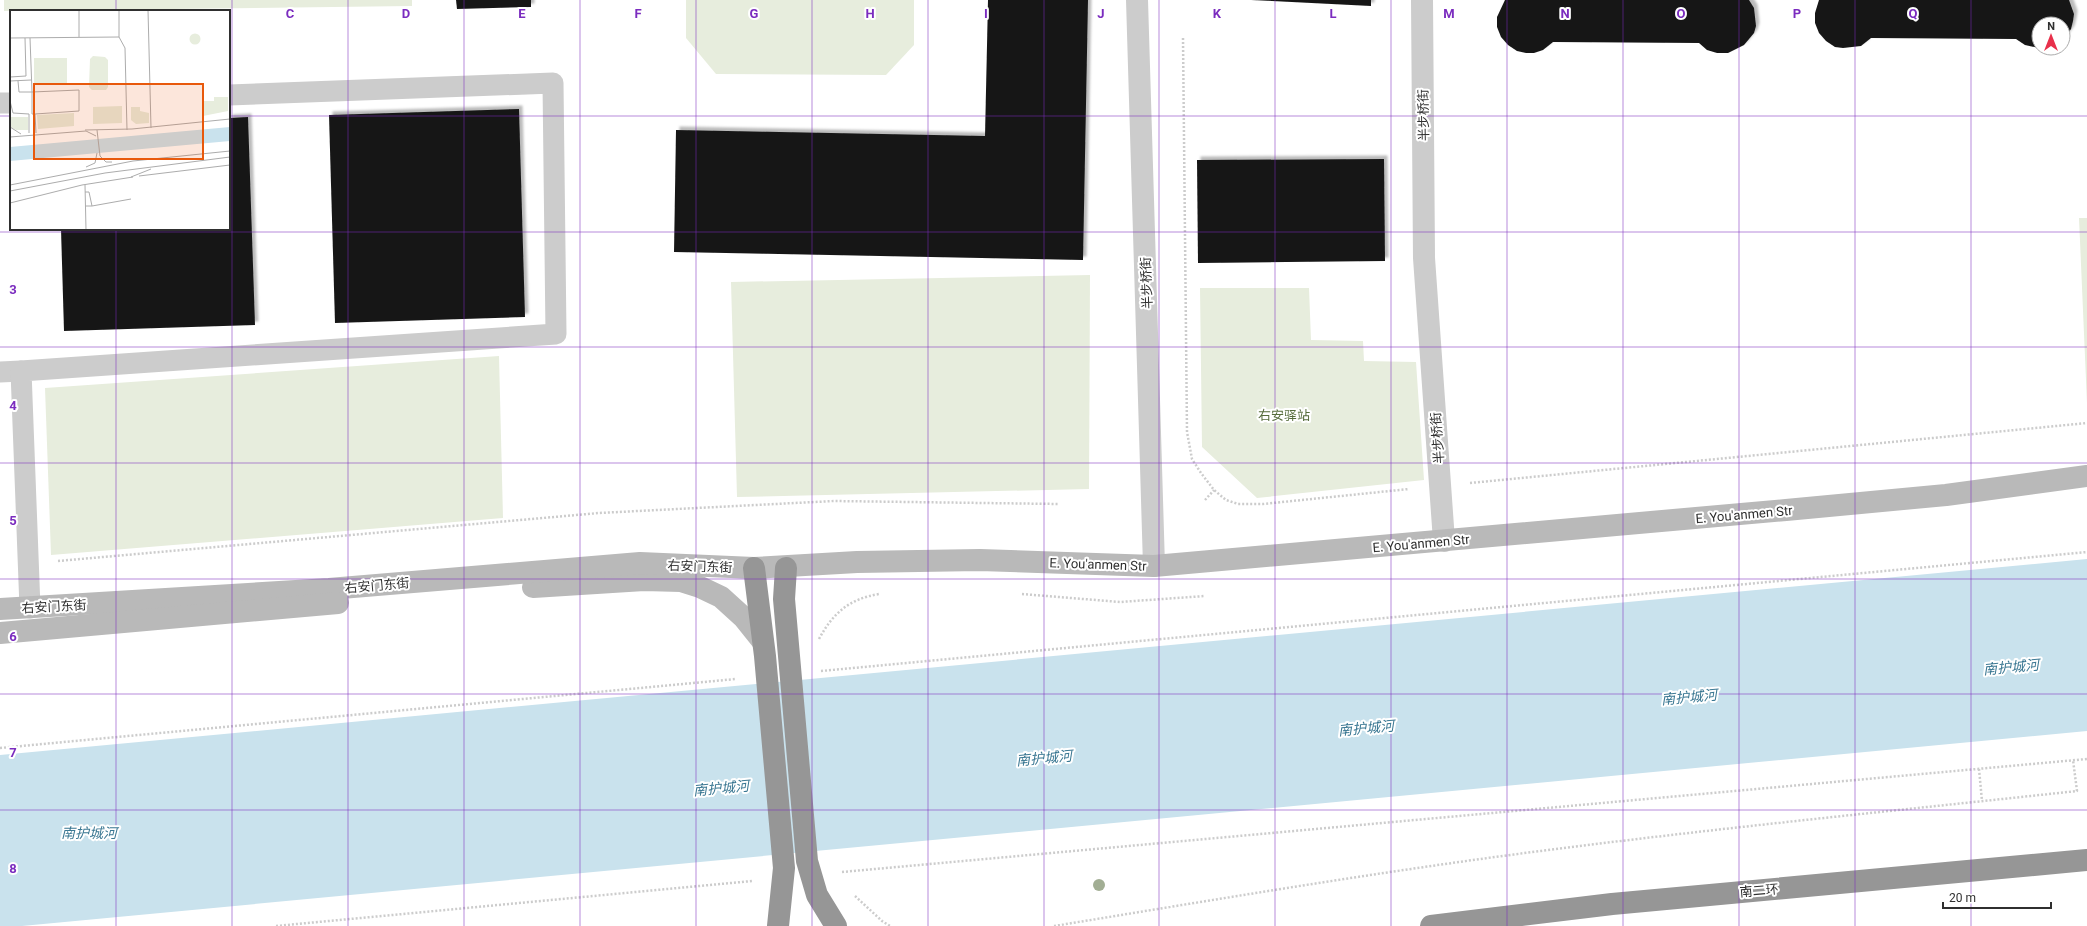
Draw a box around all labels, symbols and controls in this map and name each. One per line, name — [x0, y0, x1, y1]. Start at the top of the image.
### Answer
text: C — [286, 6, 295, 21]
text: D — [402, 6, 410, 21]
text: E — [518, 6, 526, 21]
text: F — [634, 6, 642, 21]
text: G — [750, 6, 759, 21]
text: H — [865, 6, 875, 21]
text: I — [984, 6, 988, 21]
text: J — [1097, 6, 1105, 21]
text: K — [1213, 6, 1222, 21]
text: L — [1329, 6, 1337, 21]
text: M — [1443, 6, 1455, 21]
text: N — [1560, 6, 1570, 21]
text: O — [1677, 6, 1686, 21]
text: P — [1793, 6, 1801, 21]
text: Q — [1909, 6, 1918, 21]
inset map — [10, 10, 230, 230]
north arrow — [2031, 16, 2071, 56]
text: N — [2047, 20, 2055, 33]
street label: 半步桥街 — [1416, 89, 1431, 141]
street label: 半步桥街 — [1138, 257, 1155, 309]
text: 3 — [9, 282, 17, 297]
text: 4 — [9, 398, 17, 413]
park label: 右安驿站 — [1258, 408, 1310, 423]
street label: 半步桥街 — [1428, 411, 1447, 464]
street label: E. You'anmen Str — [1695, 503, 1794, 526]
text: 5 — [9, 513, 17, 528]
street label: E. You'anmen Str — [1372, 532, 1471, 555]
street label: E. You'anmen Str — [1049, 555, 1147, 574]
street label: 右安门东街 — [667, 558, 733, 575]
street label: 右安门东街 — [344, 575, 410, 596]
street label: 右安门东街 — [21, 597, 87, 616]
text: 6 — [9, 629, 17, 644]
water label: 南护城河 — [1982, 656, 2043, 677]
water label: 南护城河 — [1660, 686, 1721, 707]
water label: 南护城河 — [1337, 717, 1398, 738]
text: 7 — [9, 745, 17, 760]
water label: 南护城河 — [1015, 747, 1076, 768]
water label: 南护城河 — [692, 777, 753, 798]
water label: 南护城河 — [61, 825, 120, 841]
text: 8 — [9, 861, 17, 876]
street label: 南二环 — [1739, 881, 1779, 900]
scale bar — [1943, 884, 2051, 910]
text: 20 m — [1949, 891, 1976, 905]

